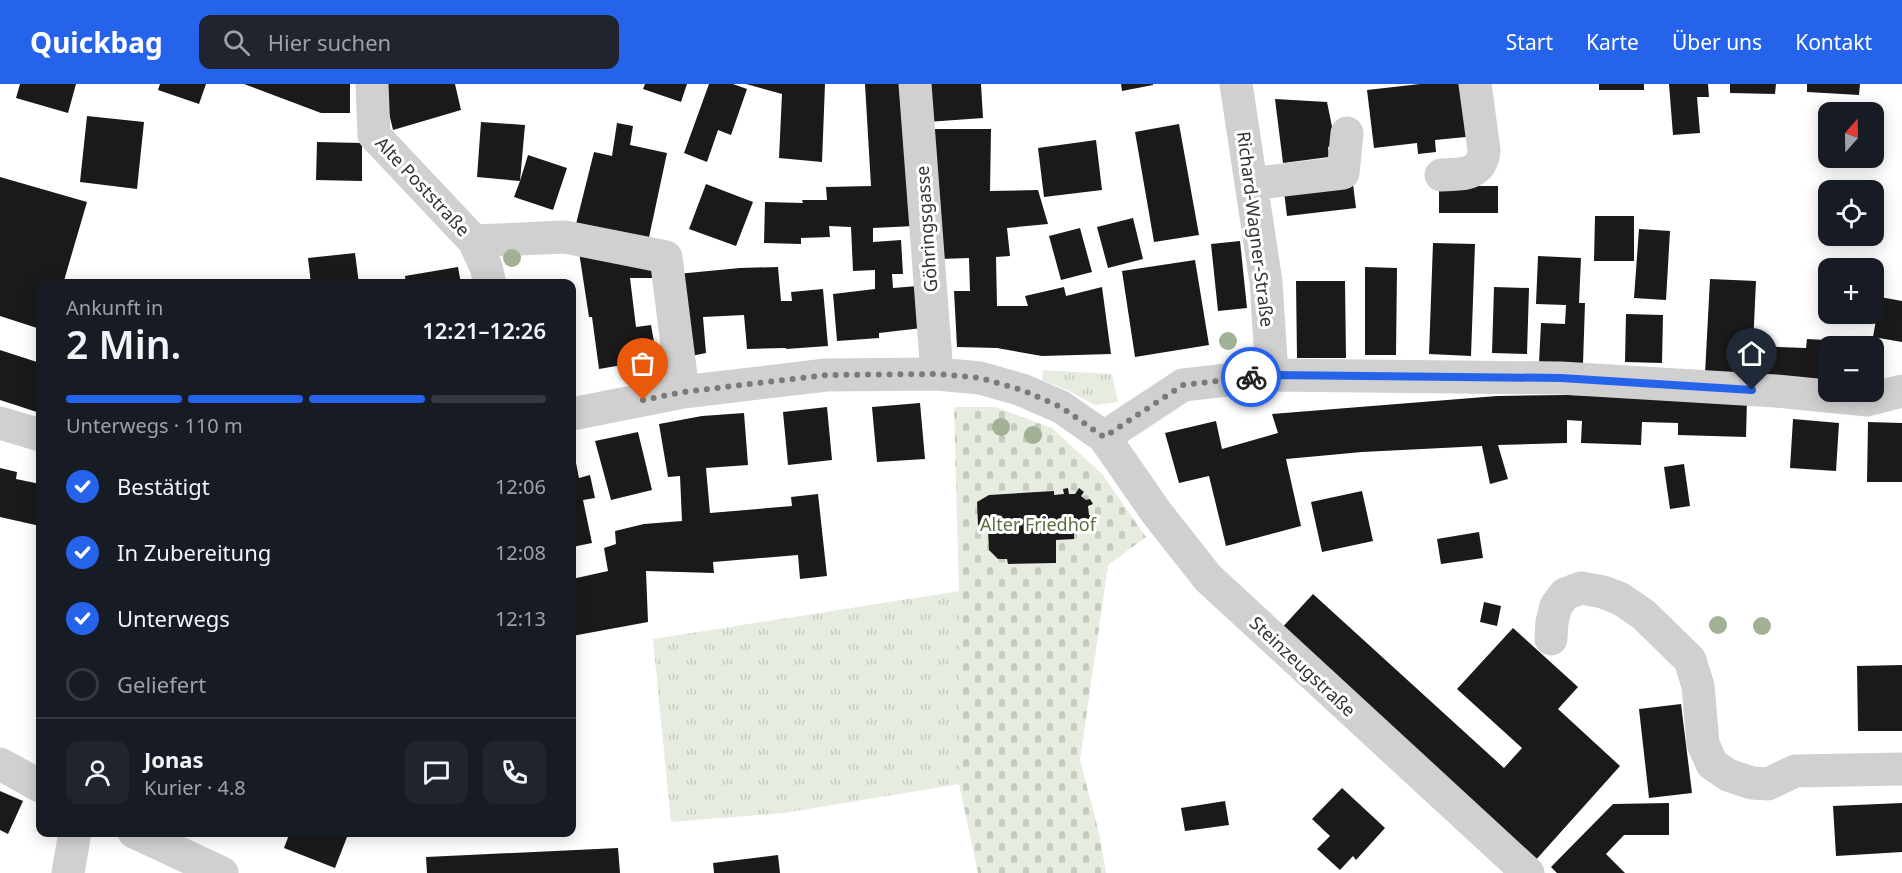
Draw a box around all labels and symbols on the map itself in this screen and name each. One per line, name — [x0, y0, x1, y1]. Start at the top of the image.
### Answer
north arrow — [1818, 102, 1884, 168]
street label: Richard-Wagner-Straße — [1232, 130, 1280, 328]
street label: Alte Poststraße — [371, 131, 475, 241]
street label: Göhringsgasse — [910, 165, 942, 293]
pin — [1726, 328, 1777, 390]
pin — [617, 338, 668, 400]
courier — [1221, 347, 1281, 407]
park label: Alter Friedhof — [980, 512, 1097, 536]
street label: Steinzeugstraße — [1245, 611, 1361, 721]

